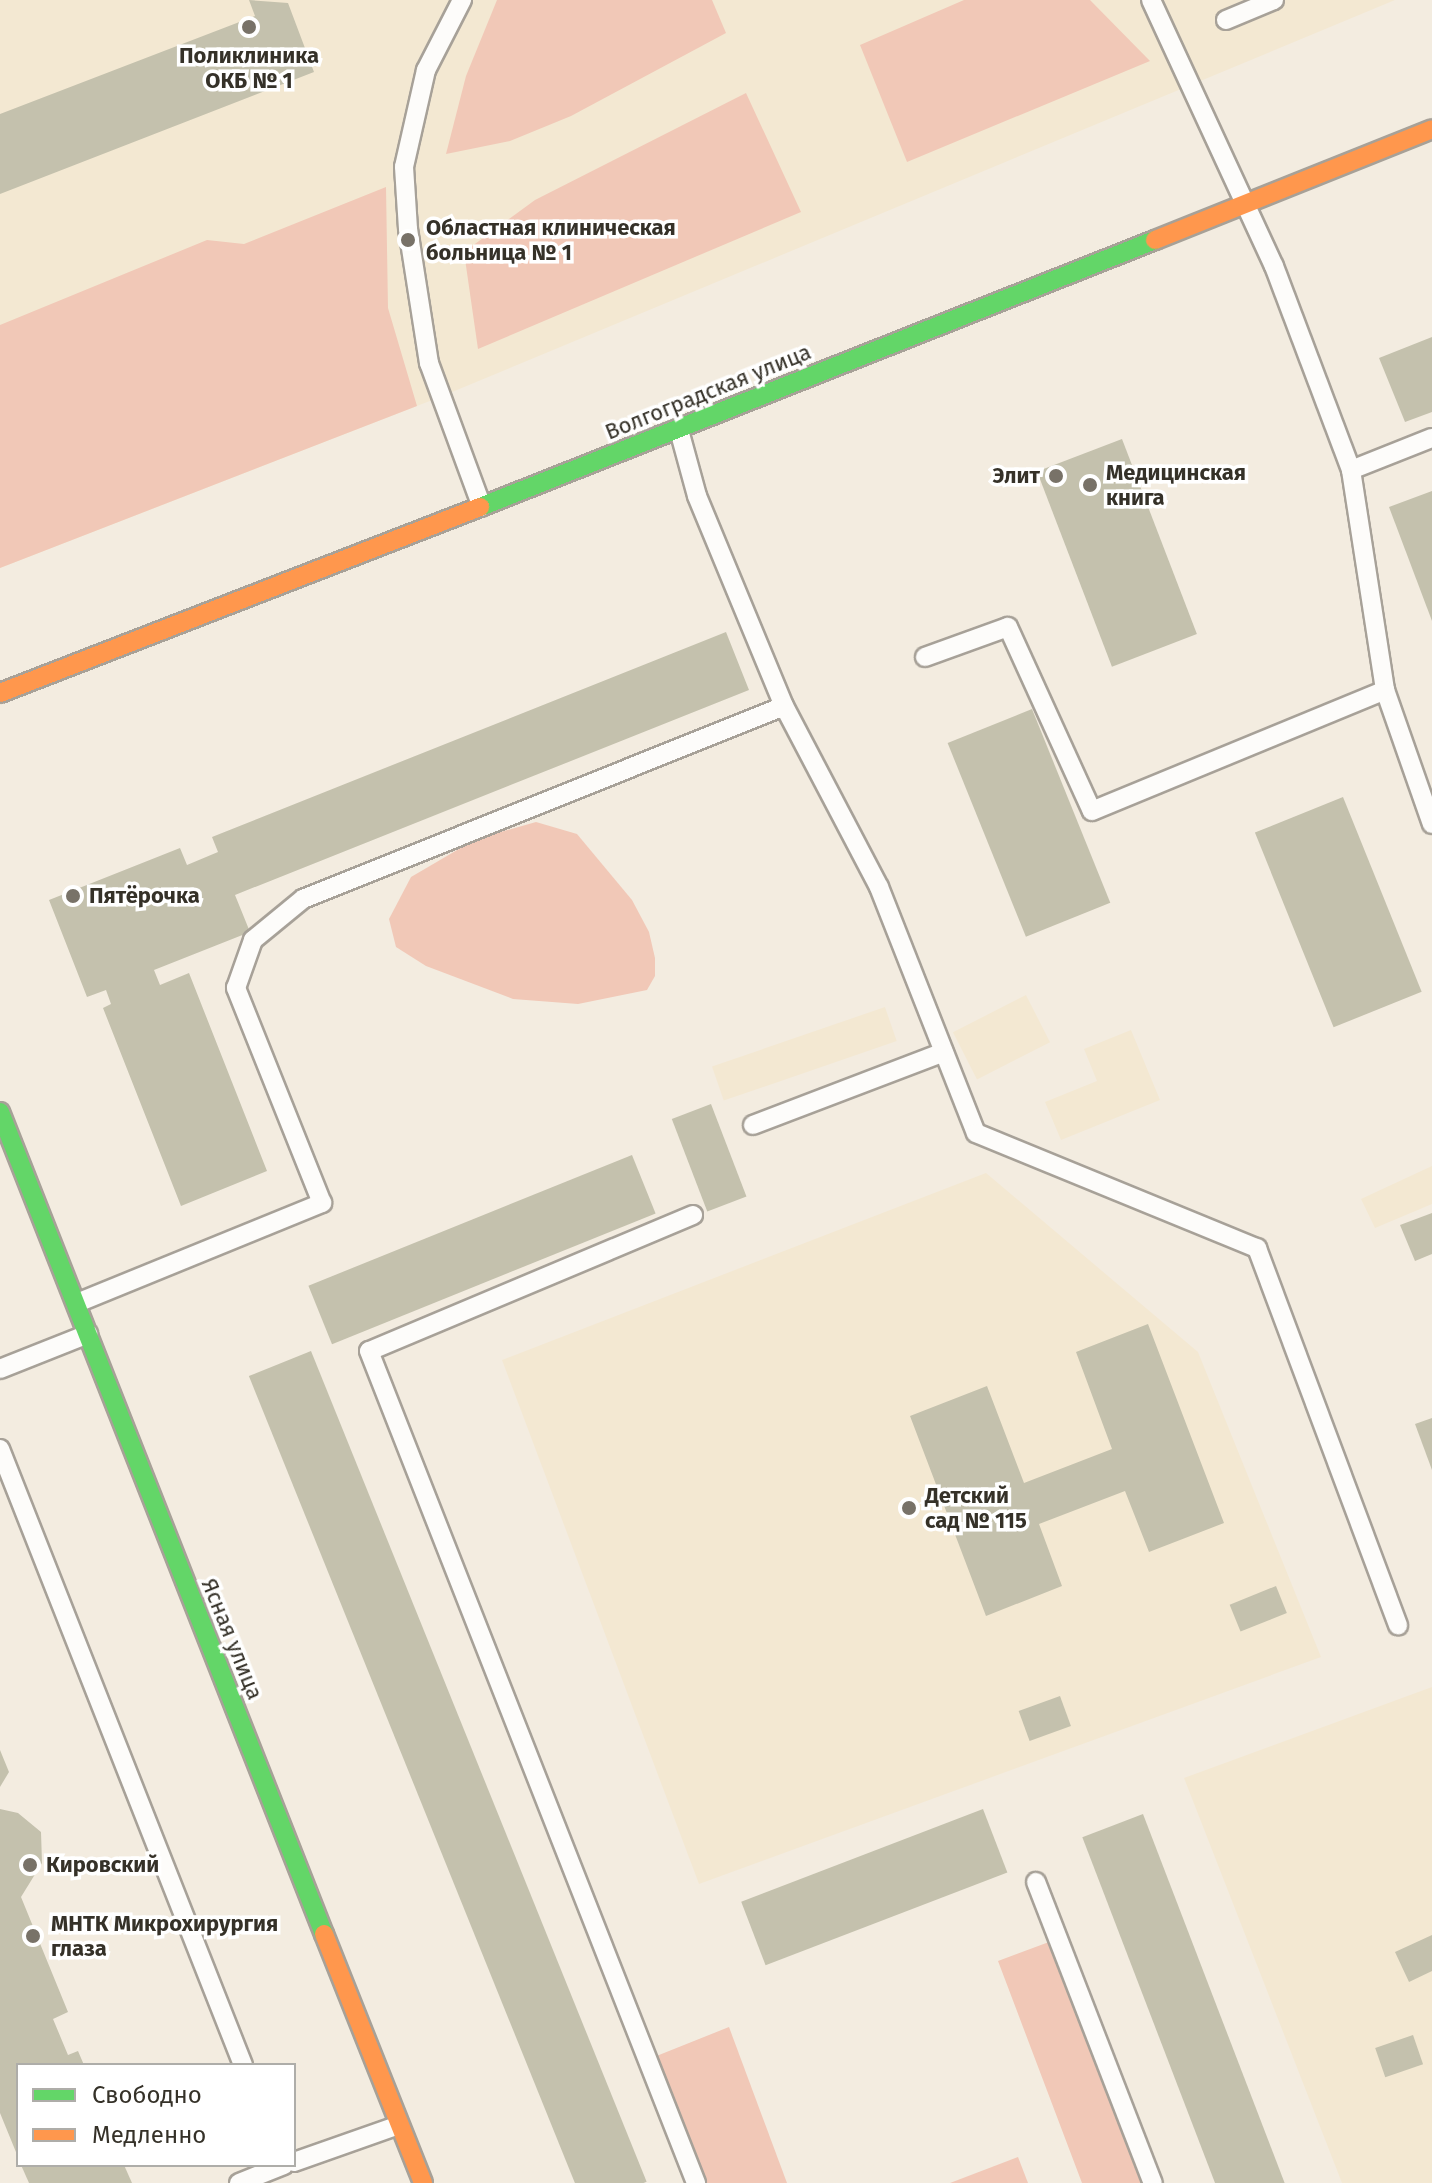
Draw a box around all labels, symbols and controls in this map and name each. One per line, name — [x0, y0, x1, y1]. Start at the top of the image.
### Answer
marker: Поликлиника ОКБ № 1 — [238, 16, 260, 38]
place label: Поликлиника ОКБ № 1 — [179, 42, 319, 94]
place label: Областная клиническая больница № 1 — [426, 214, 676, 266]
marker: Областная клиническая больница № 1 — [397, 229, 419, 251]
street label: Волгоградская улица — [601, 339, 815, 445]
place label: Медицинская книга — [1106, 459, 1246, 510]
place label: Элит — [992, 463, 1040, 489]
marker: Элит — [1047, 467, 1065, 485]
marker: Медицинская книга — [1081, 476, 1099, 494]
place label: Пятёрочка — [89, 883, 200, 909]
marker: Пятёрочка — [64, 887, 82, 905]
place label: Детский сад № 115 — [925, 1482, 1027, 1534]
marker: Детский сад № 115 — [900, 1499, 918, 1517]
street label: Ясная улица — [196, 1575, 268, 1703]
place label: Кировский — [46, 1852, 159, 1878]
marker: Кировский — [21, 1856, 39, 1874]
place label: МНТК Микрохирургия глаза — [51, 1910, 278, 1962]
marker: МНТК Микрохирургия глаза — [22, 1925, 44, 1947]
legend — [16, 2063, 296, 2167]
text: Свободно — [92, 2081, 202, 2109]
text: Медленно — [92, 2121, 206, 2149]

